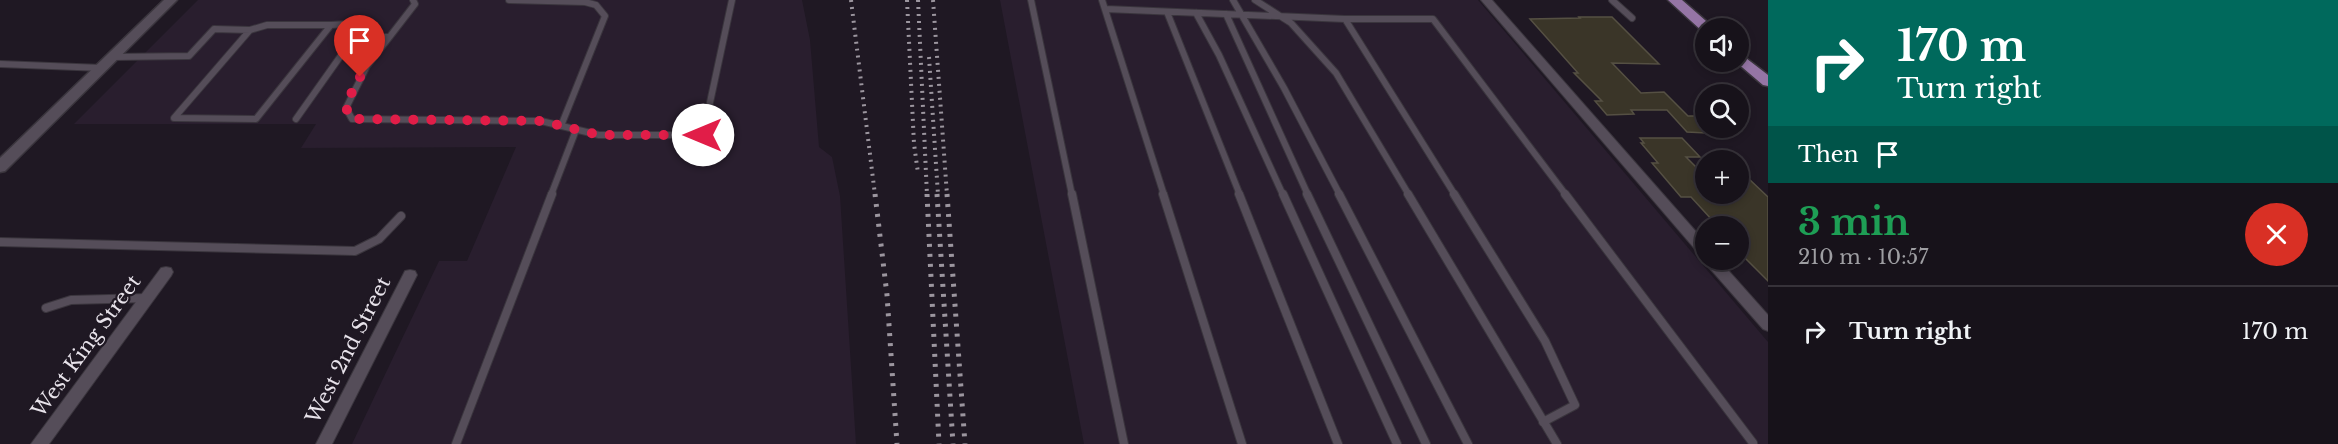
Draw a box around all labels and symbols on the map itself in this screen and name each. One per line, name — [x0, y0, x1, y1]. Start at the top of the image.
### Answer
pin — [334, 15, 385, 77]
position arrow — [671, 103, 735, 167]
street label: West King Street — [26, 270, 146, 422]
street label: West 2nd Street — [300, 272, 396, 428]

